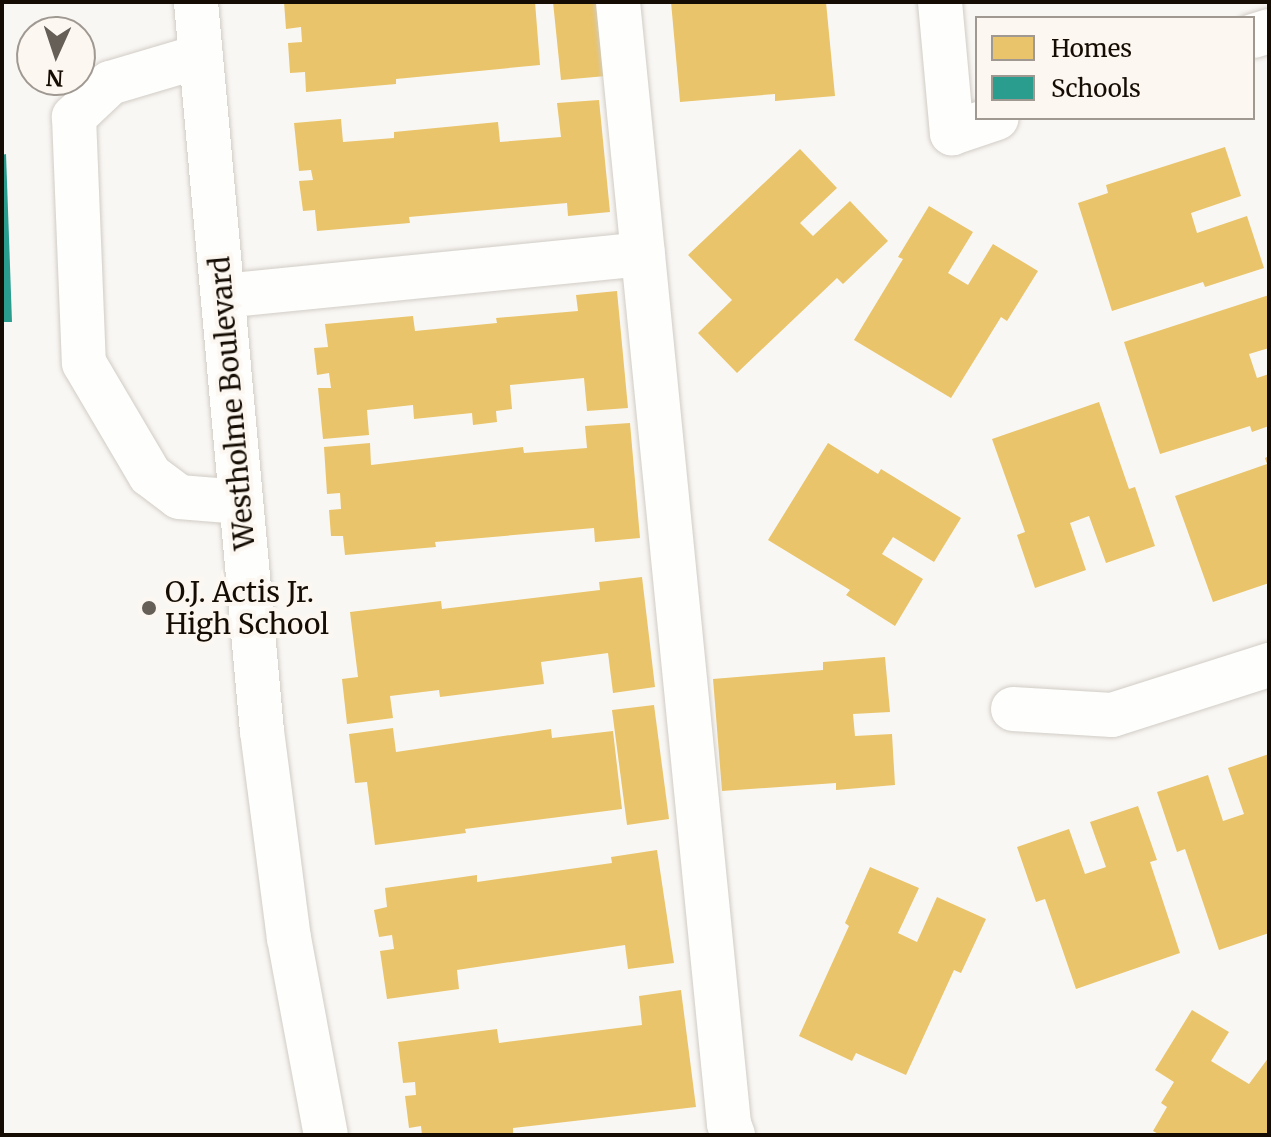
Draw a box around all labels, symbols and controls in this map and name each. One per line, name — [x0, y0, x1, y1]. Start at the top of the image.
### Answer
north arrow — [16, 16, 96, 96]
legend — [975, 16, 1255, 120]
text: Homes — [1051, 33, 1132, 64]
text: N — [45, 64, 64, 92]
text: Schools — [1051, 73, 1141, 104]
street label: Westholme Boulevard — [202, 255, 262, 551]
place label: O.J. Actis Jr. High School — [165, 575, 329, 641]
marker: O.J. Actis Jr. High School — [140, 599, 158, 617]

